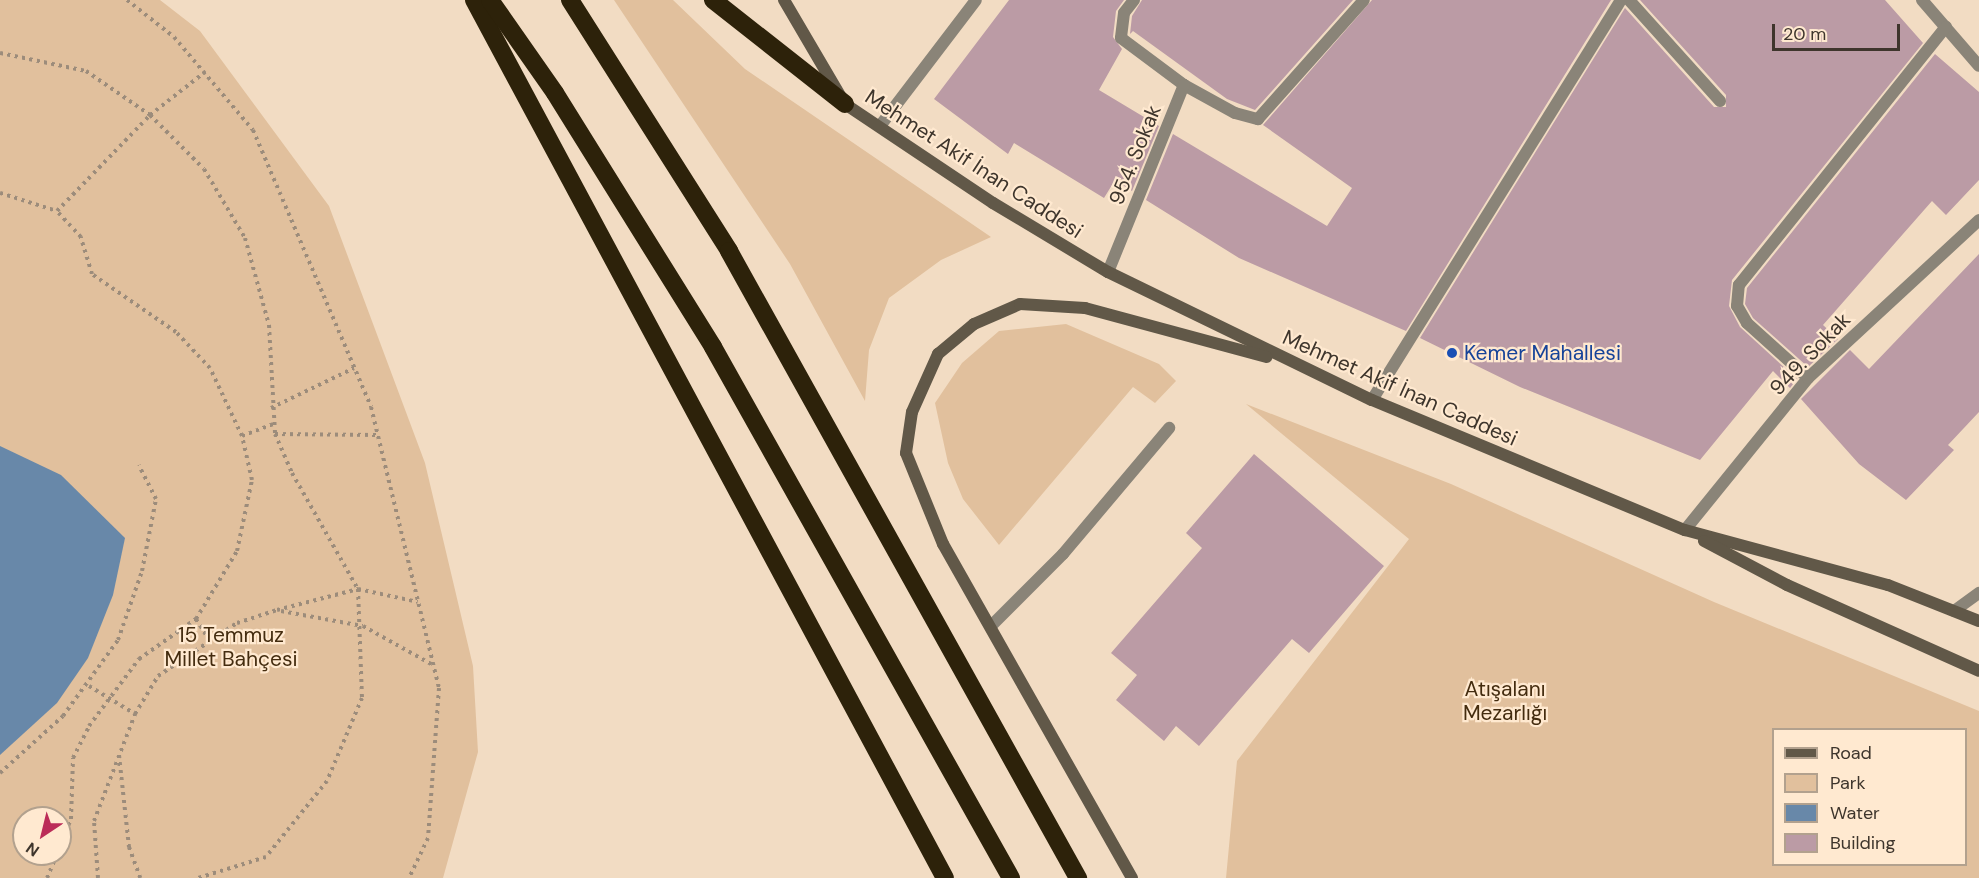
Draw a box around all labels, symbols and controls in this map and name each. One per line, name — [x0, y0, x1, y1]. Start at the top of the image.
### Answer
scale bar — [1775, 12, 1902, 50]
text: 20 m — [1783, 22, 1826, 46]
street label: Mehmet Akif İnan Caddesi — [860, 84, 1088, 244]
street label: 954. Sokak — [1104, 101, 1166, 209]
street label: 949. Sokak — [1764, 307, 1856, 401]
street label: Mehmet Akif İnan Caddesi — [1279, 325, 1521, 451]
place label: Kemer Mahallesi — [1464, 340, 1621, 366]
marker: Kemer Mahallesi — [1445, 346, 1459, 360]
park label: 15 Temmuz Millet Bahçesi — [164, 622, 298, 672]
park label: Atışalanı Mezarlığı — [1463, 676, 1547, 726]
legend — [1772, 728, 1967, 866]
text: Road — [1830, 741, 1872, 765]
text: Park — [1830, 771, 1866, 795]
text: Water — [1830, 801, 1880, 825]
north arrow — [12, 806, 72, 866]
text: Building — [1830, 831, 1895, 855]
text: N — [22, 838, 43, 861]

